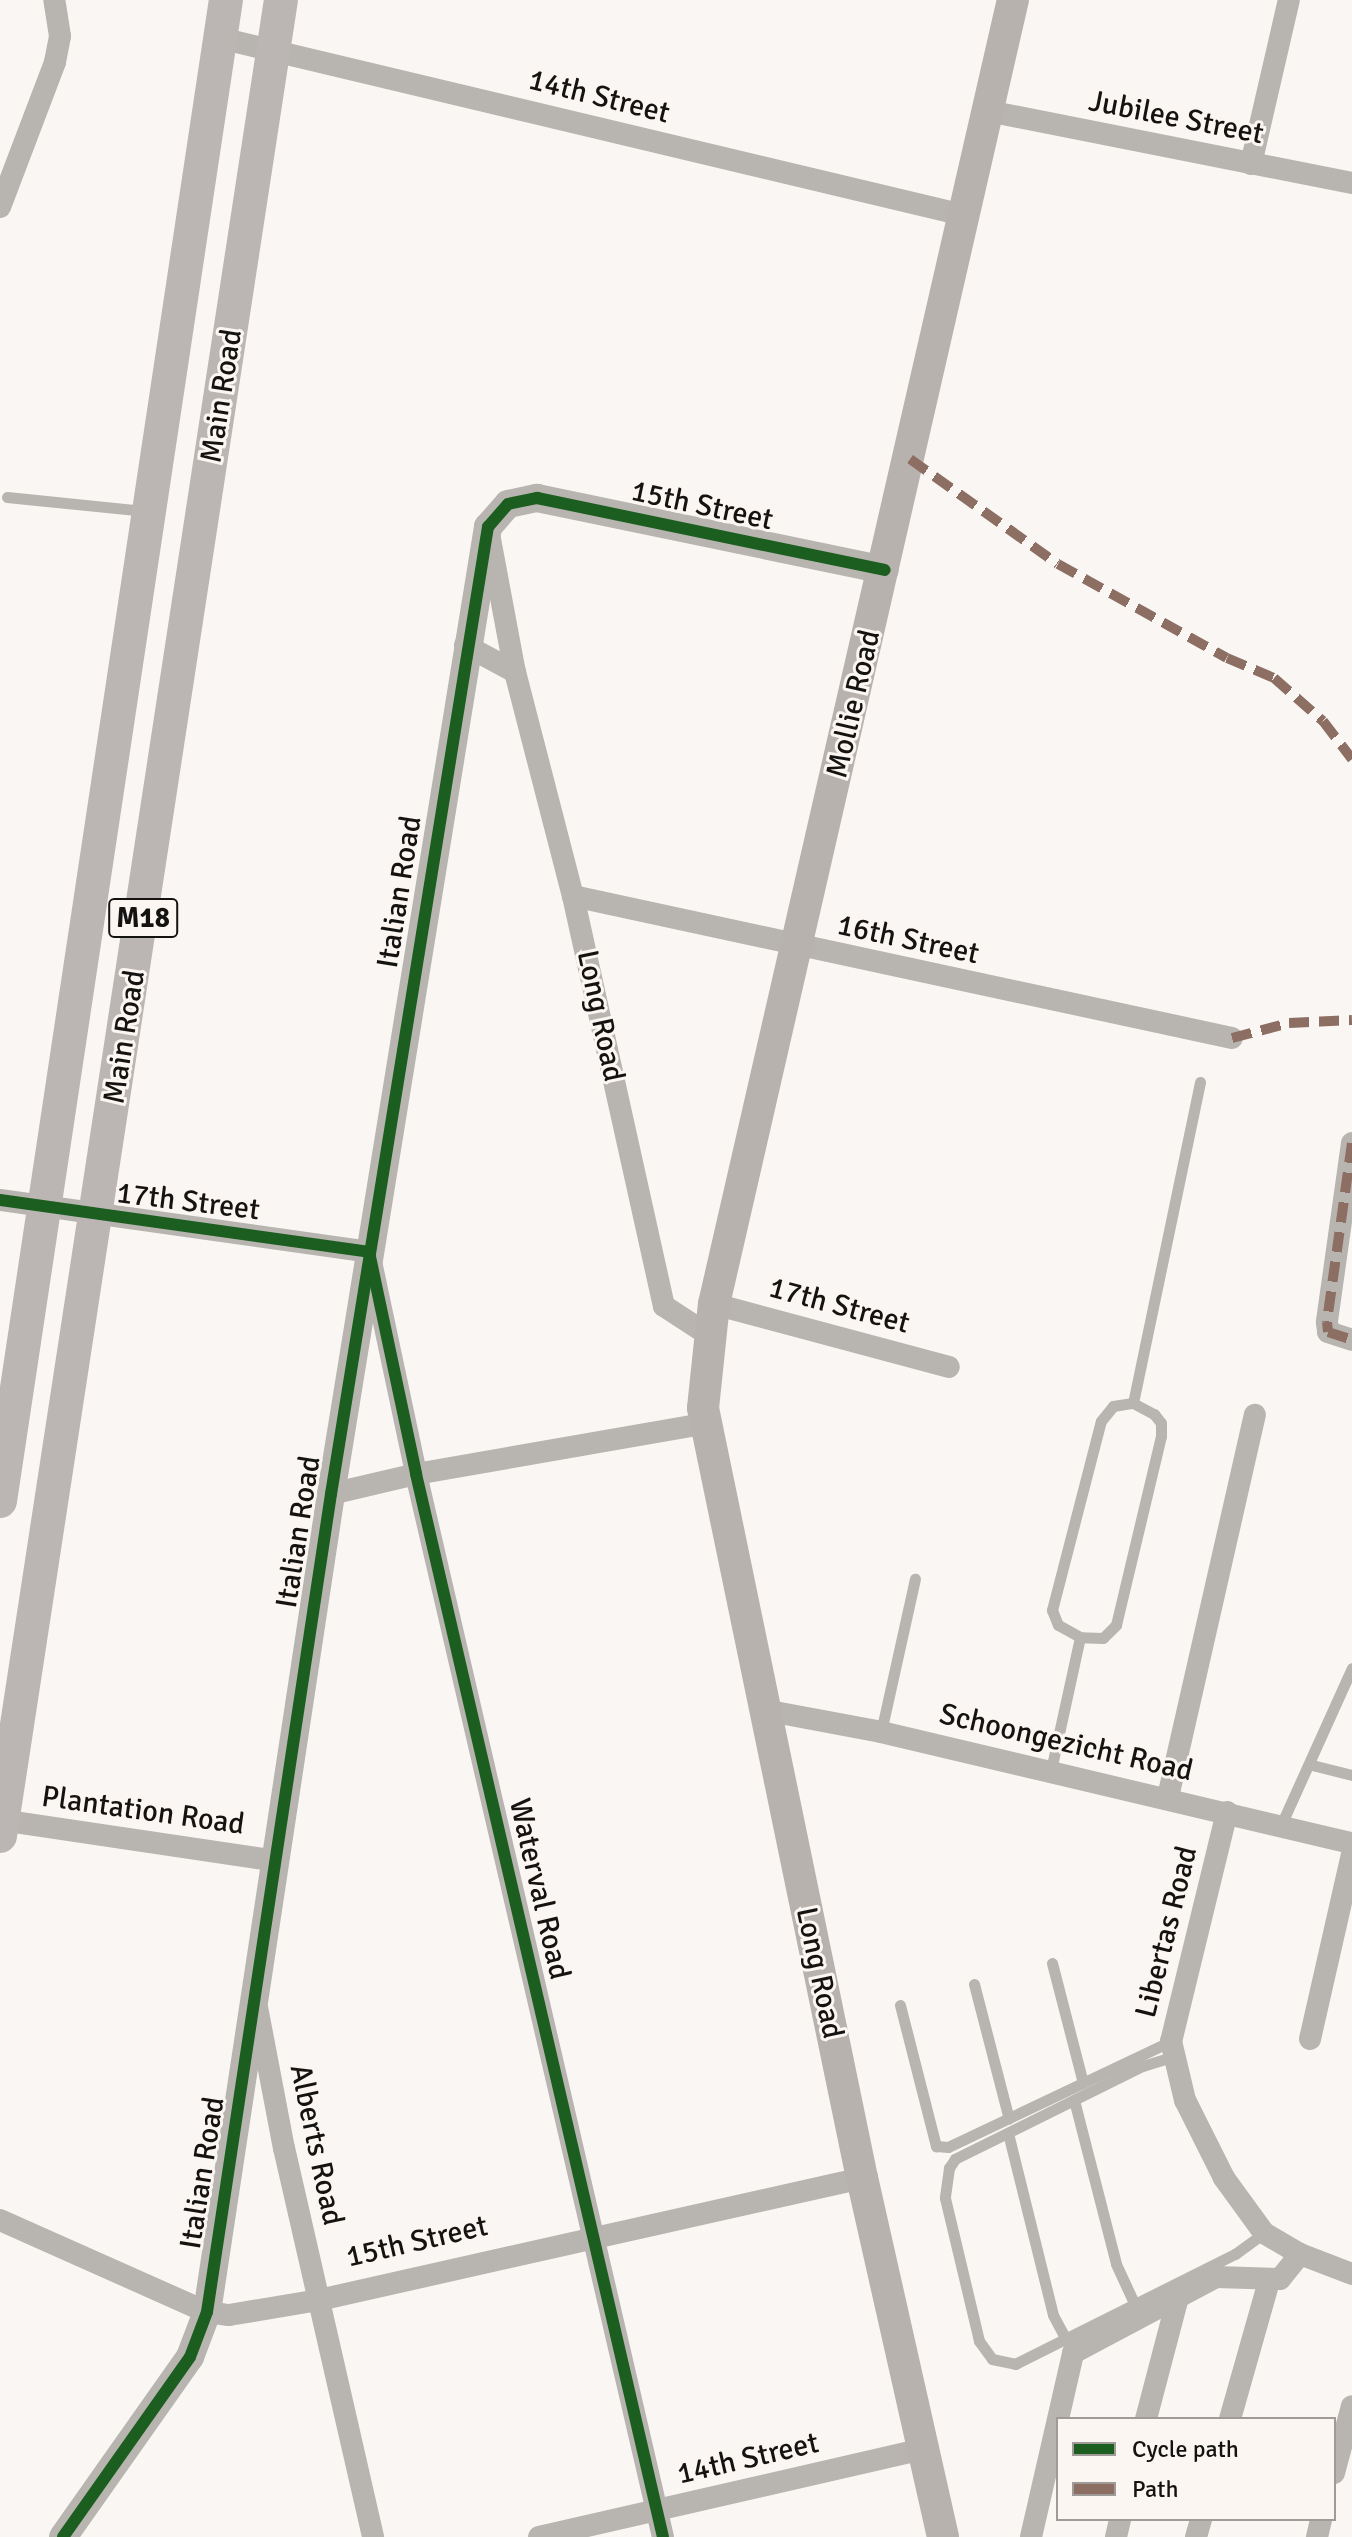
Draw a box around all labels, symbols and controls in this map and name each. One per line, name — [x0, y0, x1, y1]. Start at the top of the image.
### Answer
street label: 14th Street — [525, 62, 673, 132]
street label: Jubilee Street — [1086, 83, 1266, 153]
street label: Main Road — [194, 327, 250, 465]
street label: 15th Street — [628, 473, 776, 539]
street label: Mollie Road — [819, 626, 889, 782]
street label: Italian Road — [370, 813, 430, 971]
road number: M18 — [107, 894, 179, 942]
street label: 16th Street — [834, 907, 982, 973]
street label: Long Road — [569, 947, 631, 1085]
street label: Main Road — [97, 968, 153, 1106]
street label: 17th Street — [114, 1175, 262, 1229]
street label: 17th Street — [765, 1270, 913, 1342]
street label: Italian Road — [269, 1453, 329, 1611]
street label: Schoongezicht Road — [936, 1696, 1196, 1790]
street label: Plantation Road — [39, 1779, 247, 1843]
street label: Waterval Road — [501, 1795, 577, 1983]
street label: Libertas Road — [1128, 1843, 1206, 2021]
street label: Long Road — [788, 1904, 850, 2042]
street label: Alberts Road — [281, 2061, 351, 2229]
street label: Italian Road — [173, 2094, 233, 2252]
street label: 15th Street — [343, 2208, 491, 2276]
legend — [1056, 2417, 1336, 2521]
street label: 14th Street — [674, 2425, 822, 2493]
text: Cycle path — [1132, 2434, 1239, 2464]
text: Path — [1132, 2474, 1178, 2504]

